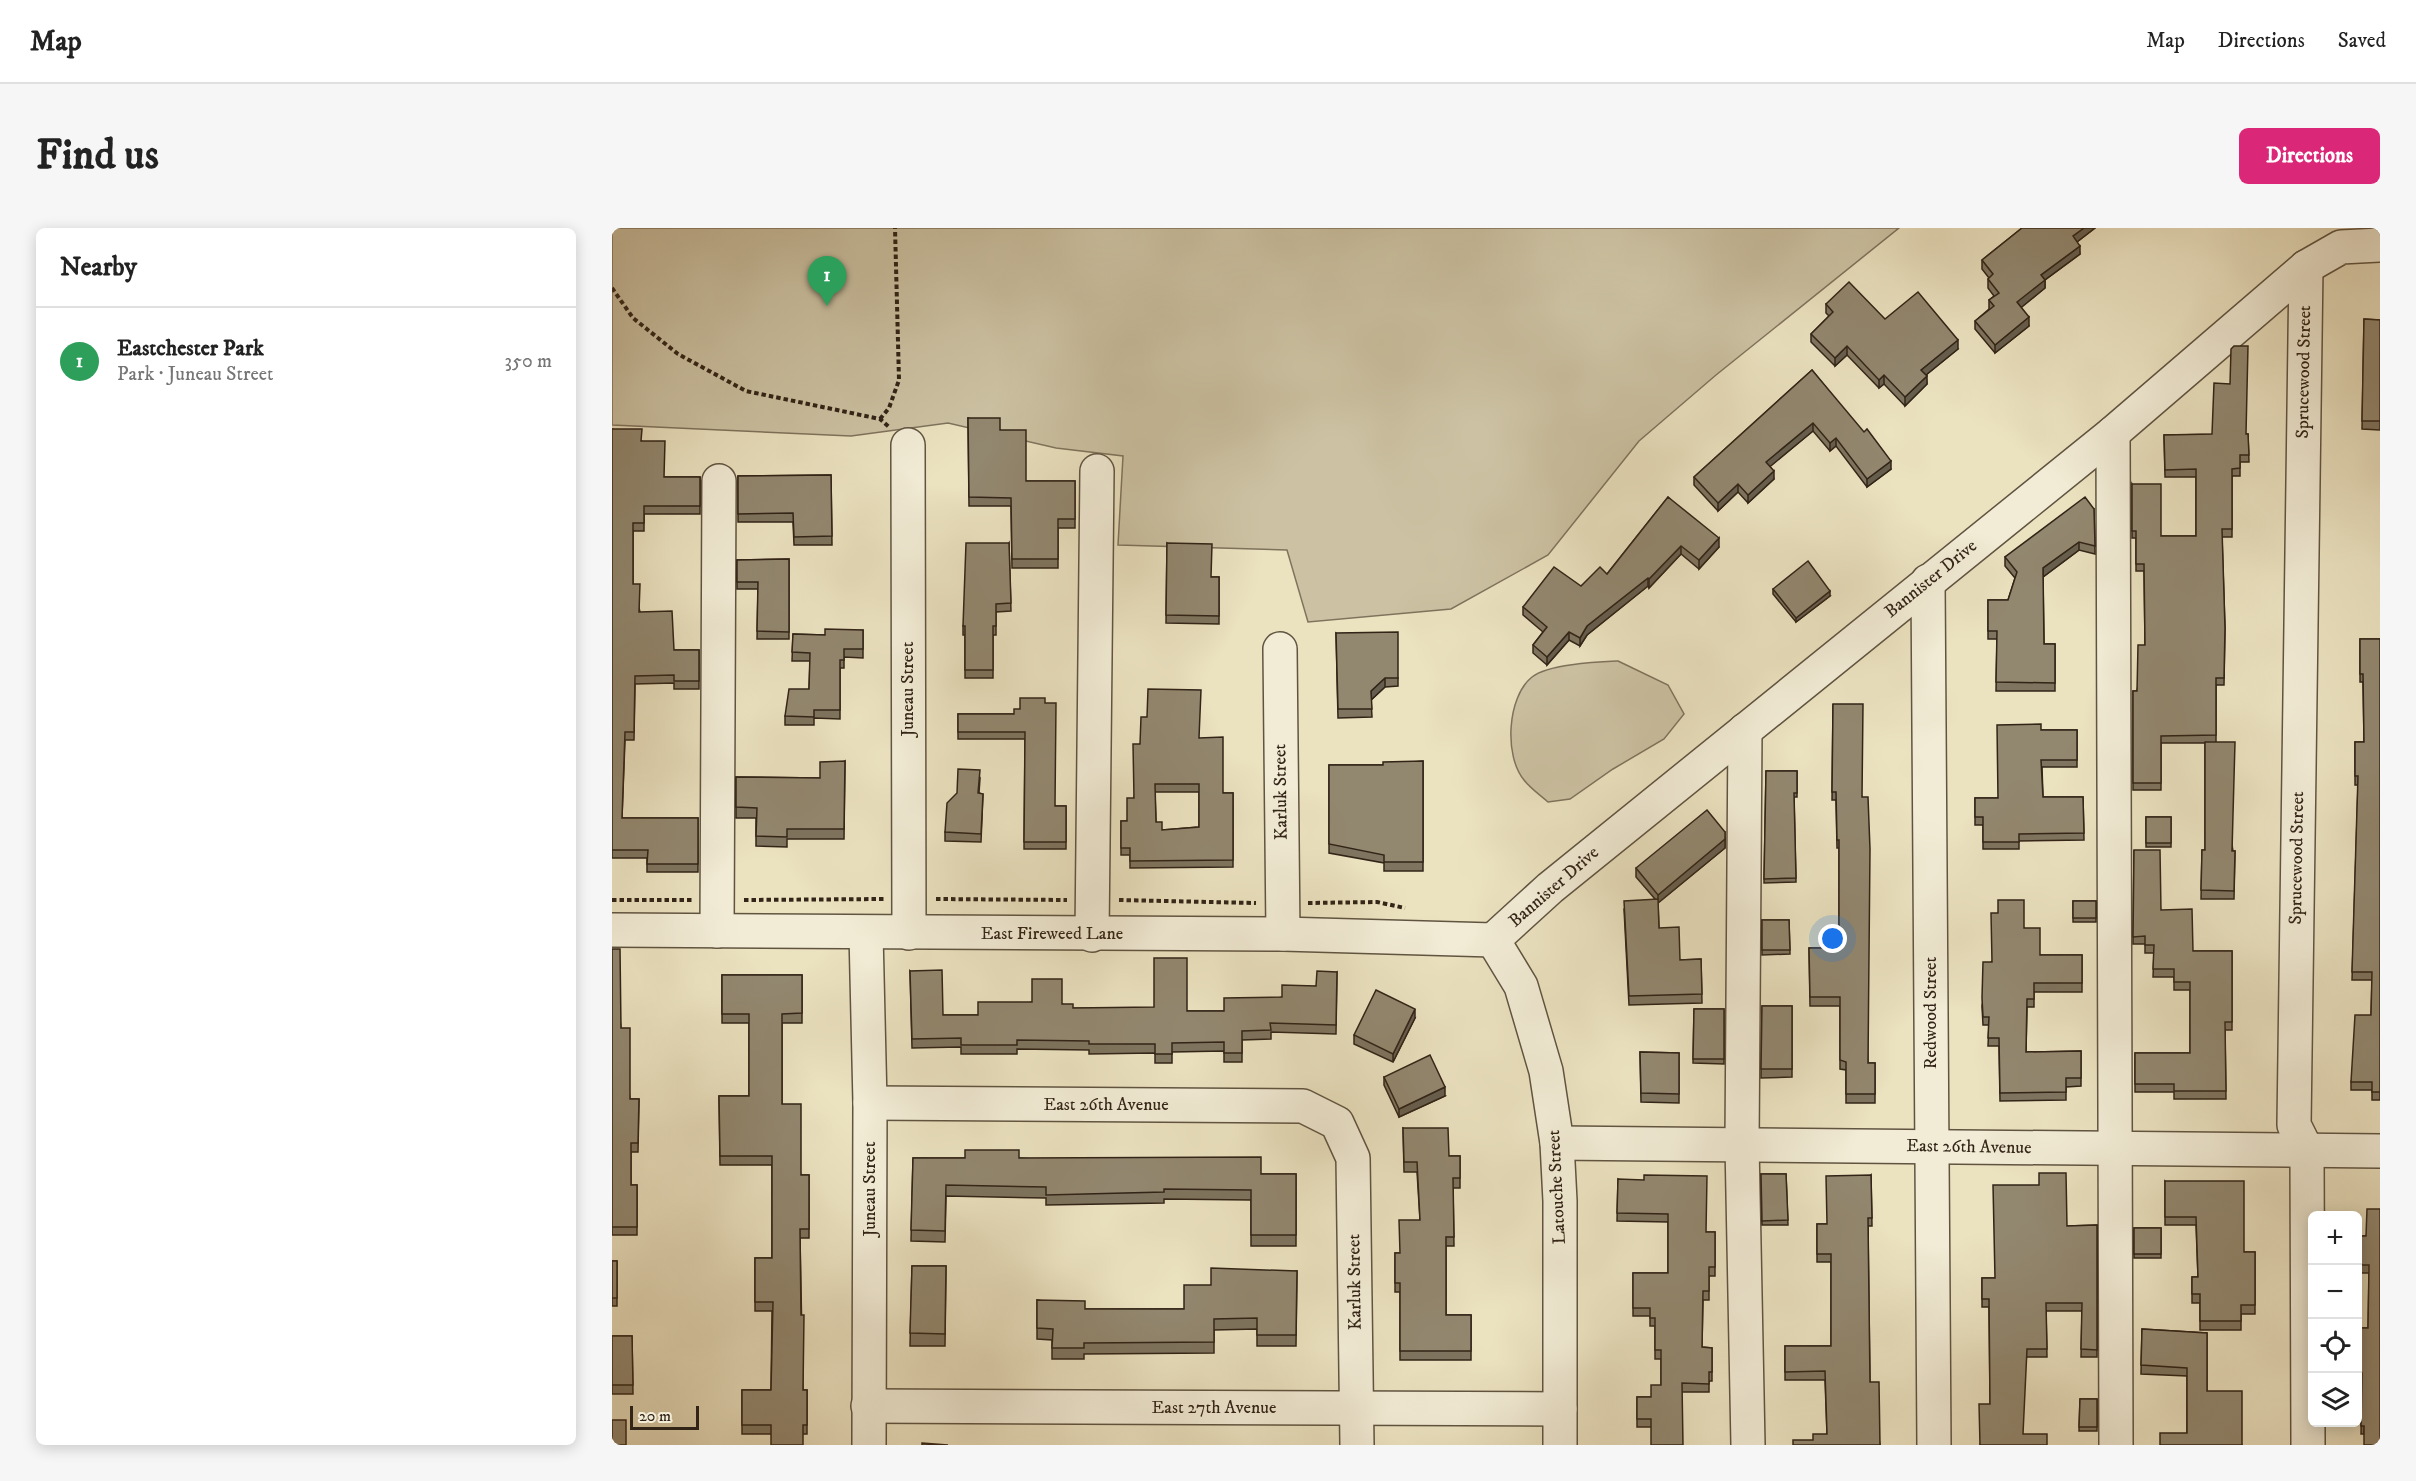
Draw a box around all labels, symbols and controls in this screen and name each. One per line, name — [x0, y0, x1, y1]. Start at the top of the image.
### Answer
text: Map — [30, 24, 82, 59]
text: Map — [2146, 28, 2185, 54]
text: Directions — [2218, 28, 2305, 54]
text: Saved — [2338, 28, 2386, 54]
button: Directions — [2239, 128, 2380, 184]
text: Find us — [36, 130, 159, 182]
text: Nearby — [60, 251, 137, 284]
pin: 1 — [808, 256, 846, 306]
street label: Sprucewood Street — [2292, 305, 2316, 439]
text: Eastchester Park — [117, 335, 264, 362]
text: 1 — [76, 349, 83, 374]
text: 350 m — [505, 349, 552, 374]
text: Park · Juneau Street — [117, 362, 273, 387]
street label: Bannister Drive — [1880, 535, 1982, 623]
street label: Juneau Street — [897, 641, 919, 739]
street label: Karluk Street — [1269, 743, 1293, 840]
street label: Sprucewood Street — [2285, 791, 2309, 925]
street label: Bannister Drive — [1504, 842, 1604, 932]
street label: East Fireweed Lane — [981, 923, 1123, 945]
your location — [1818, 924, 1847, 953]
street label: Redwood Street — [1920, 956, 1942, 1069]
street label: East 26th Avenue — [1043, 1094, 1169, 1116]
street label: Latouche Street — [1543, 1129, 1571, 1245]
street label: East 26th Avenue — [1906, 1135, 2032, 1159]
street label: Juneau Street — [859, 1141, 881, 1239]
map controls — [2308, 1211, 2362, 1427]
button: + — [2308, 1211, 2362, 1265]
street label: Karluk Street — [1343, 1233, 1367, 1330]
button: − — [2308, 1265, 2362, 1319]
button: locate — [2308, 1319, 2362, 1373]
button: layers — [2308, 1373, 2362, 1427]
street label: East 27th Avenue — [1152, 1397, 1276, 1419]
scale bar — [630, 1403, 699, 1430]
text: 20 m — [639, 1406, 671, 1426]

